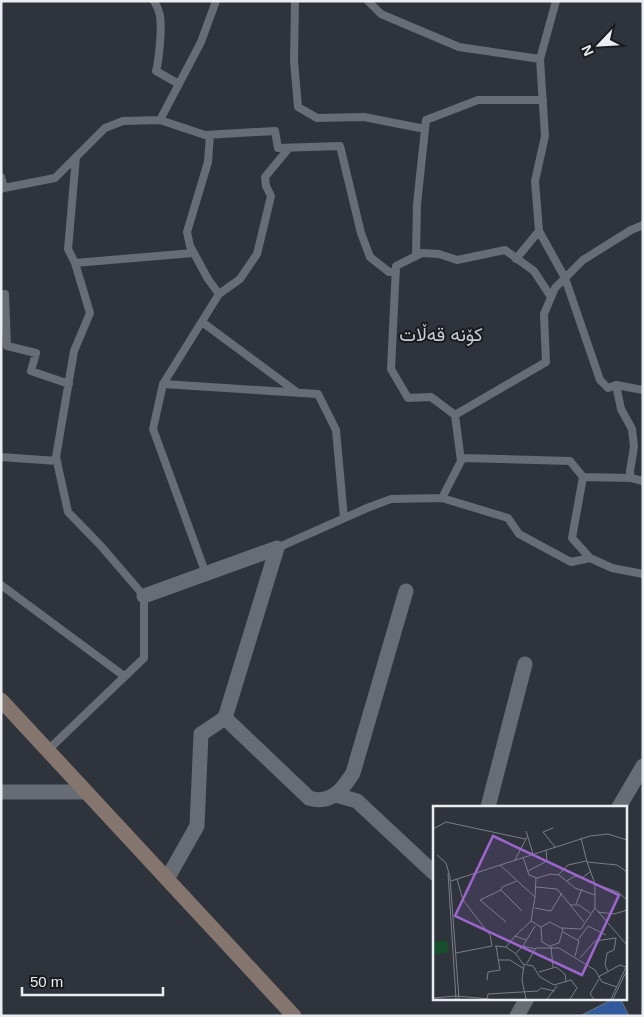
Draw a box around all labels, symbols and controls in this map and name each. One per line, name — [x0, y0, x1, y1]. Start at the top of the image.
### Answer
north arrow — [574, 20, 624, 70]
text: N — [578, 43, 597, 58]
district label: کۆنە قەڵات — [399, 323, 483, 346]
inset map — [433, 806, 626, 1000]
scale bar — [22, 964, 164, 996]
text: 50 m — [30, 973, 63, 990]

